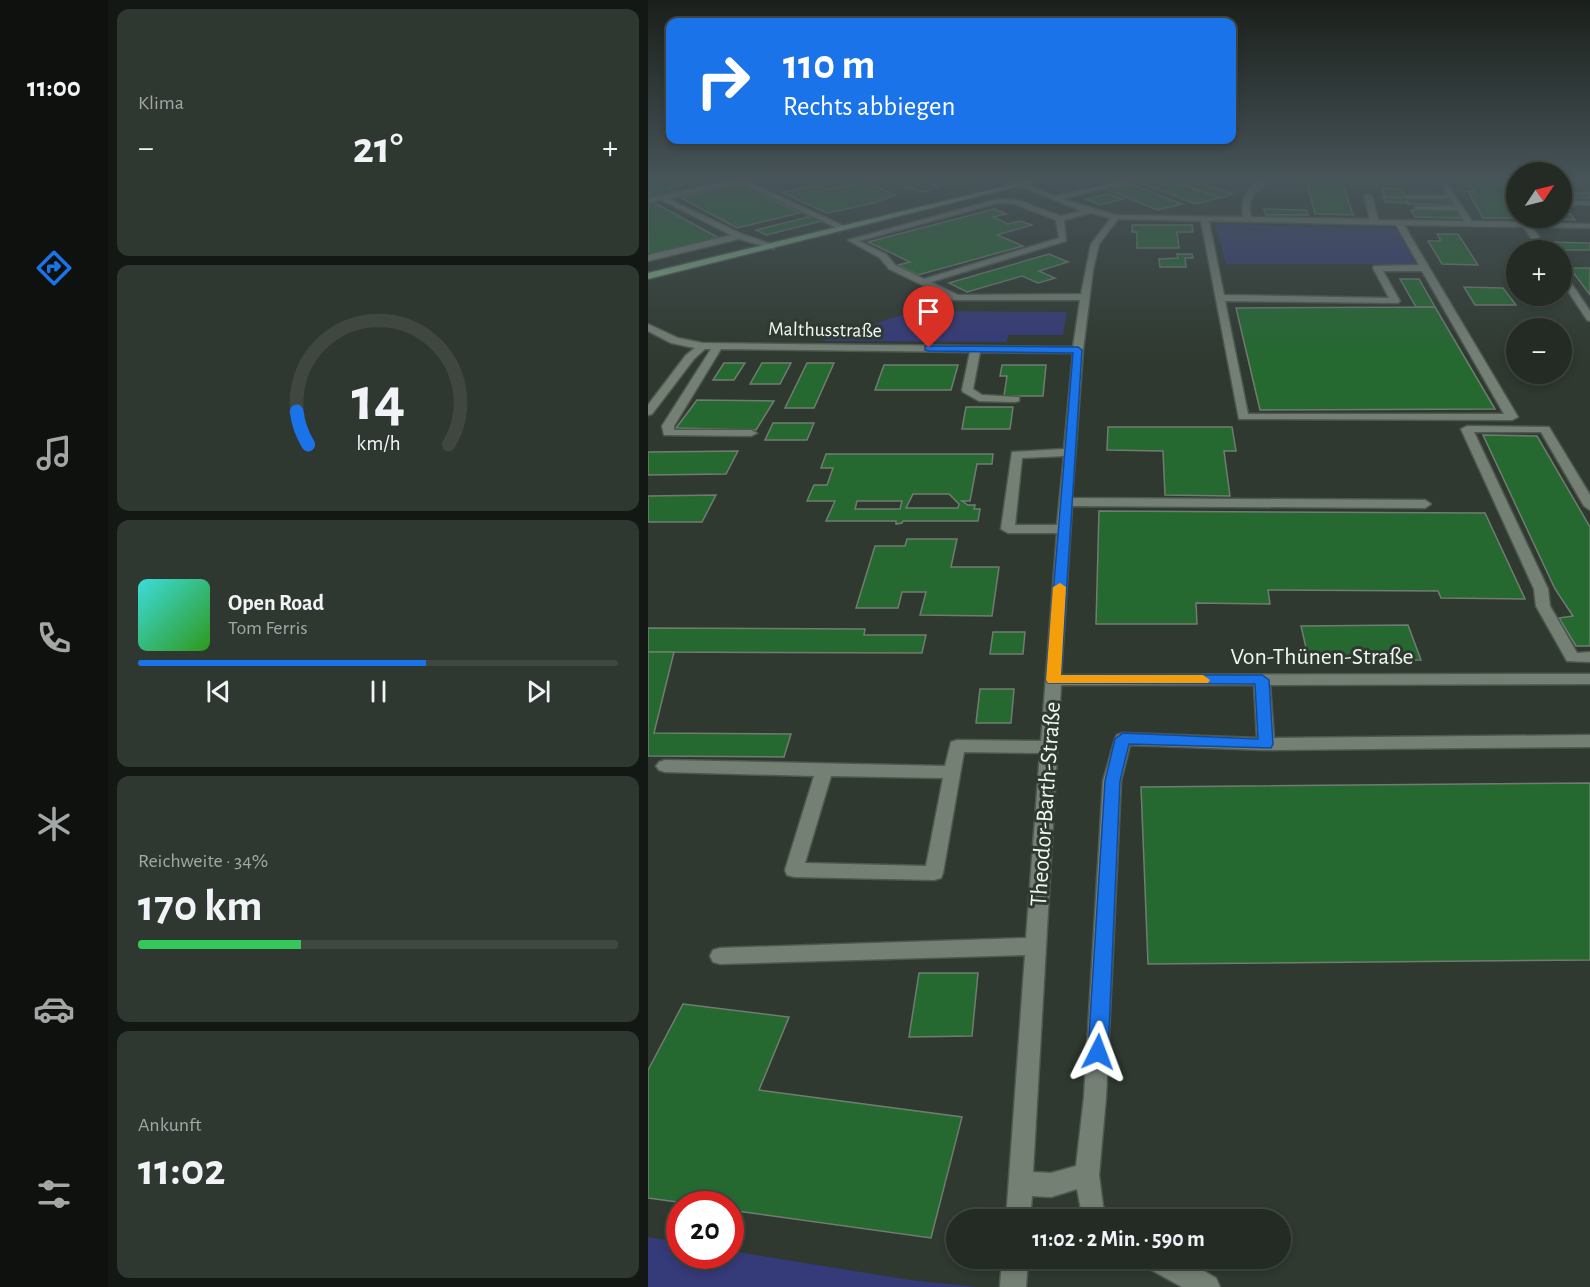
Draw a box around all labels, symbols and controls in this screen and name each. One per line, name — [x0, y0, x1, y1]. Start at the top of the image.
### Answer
icon: right — [684, 42, 762, 120]
text: 110 m — [783, 44, 875, 86]
text: 11:00 — [27, 74, 81, 101]
text: Klima — [138, 93, 184, 113]
text: Rechts abbiegen — [783, 93, 955, 120]
text: 21° — [353, 126, 403, 171]
text: − — [138, 132, 154, 165]
text: + — [602, 132, 618, 165]
north arrow — [1506, 162, 1572, 228]
map controls — [1506, 162, 1572, 384]
button: + — [1506, 240, 1572, 306]
icon: directions — [33, 247, 75, 289]
pin — [903, 286, 954, 348]
icon: arrive — [912, 295, 945, 328]
button: − — [1506, 318, 1572, 384]
street label: Malthusstraße — [768, 319, 882, 341]
text: 14 — [351, 369, 405, 431]
icon: music — [33, 432, 75, 474]
text: km/h — [356, 433, 400, 454]
text: Open Road — [228, 592, 324, 614]
icon: phone — [33, 617, 75, 659]
text: Tom Ferris — [228, 618, 308, 638]
street label: Von-Thünen-Straße — [1230, 645, 1414, 669]
icon: previous — [202, 675, 235, 708]
icon: pause — [362, 675, 395, 708]
icon: next — [522, 675, 555, 708]
street label: Theodor-Barth-Straße — [1027, 701, 1065, 907]
icon: climate — [33, 803, 75, 845]
text: Reichweite · 34% — [138, 851, 268, 871]
text: 170 km — [138, 884, 262, 929]
icon: car — [33, 988, 75, 1030]
position arrow — [1066, 1020, 1130, 1084]
text: Ankunft — [138, 1115, 202, 1135]
text: 11:02 — [138, 1148, 225, 1193]
icon: filters — [33, 1173, 75, 1215]
speed limit sign: 20 — [666, 1191, 744, 1269]
text: 11:02 · 2 Min. · 590 m — [1032, 1228, 1205, 1250]

